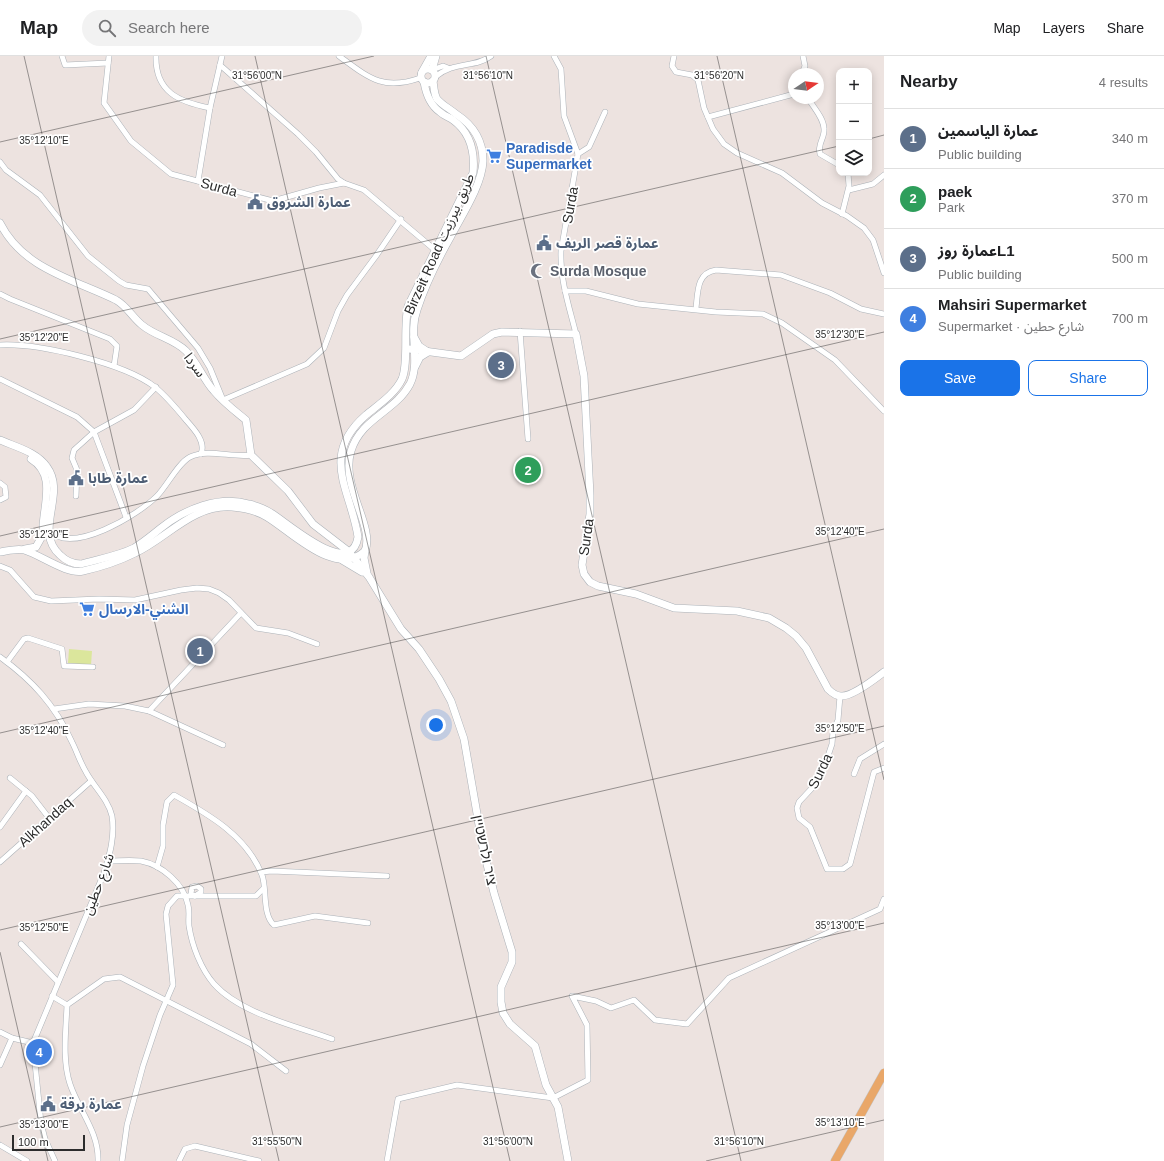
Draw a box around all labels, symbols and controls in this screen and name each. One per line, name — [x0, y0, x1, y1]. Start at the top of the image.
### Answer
search box — [82, 10, 362, 46]
text: Map — [20, 17, 58, 38]
icon: search — [96, 17, 118, 39]
text: Search here — [128, 19, 210, 36]
text: Map — [993, 20, 1021, 36]
text: Layers — [1043, 20, 1085, 36]
text: Share — [1107, 20, 1144, 36]
north arrow — [788, 68, 824, 104]
map controls — [836, 68, 872, 176]
button: + — [836, 68, 872, 104]
text: 31°56'00"N — [232, 70, 282, 81]
text: 31°56'10"N — [463, 70, 513, 81]
text: 31°56'20"N — [694, 70, 744, 81]
text: Nearby — [900, 72, 958, 91]
text: 4 results — [1099, 75, 1148, 90]
button: − — [836, 104, 872, 140]
text: عمارة الياسمين — [938, 122, 1039, 139]
text: 1 — [909, 131, 917, 146]
text: 340 m — [1112, 131, 1148, 146]
text: 35°12'10"E — [19, 135, 69, 146]
place label: Paradisde Supermarket — [506, 140, 592, 172]
button: layers — [836, 140, 872, 176]
supermarket icon: Paradisde Supermarket — [485, 147, 503, 165]
text: Public building — [938, 147, 1022, 162]
street label: Birzeit Road طريق بيرزيت — [401, 171, 479, 318]
street label: Surda — [199, 174, 239, 200]
text: paek — [938, 183, 972, 200]
street label: Surda — [559, 185, 581, 225]
text: 2 — [909, 191, 917, 206]
text: 370 m — [1112, 191, 1148, 206]
public building icon: عمارة الشروق — [246, 193, 264, 211]
place label: عمارة الشروق — [267, 194, 351, 211]
text: Park — [938, 200, 965, 215]
public building icon: عمارة قصر الريف — [535, 234, 553, 252]
place label: عمارة قصر الريف — [556, 235, 659, 252]
text: عمارة روزL1 — [938, 242, 1015, 259]
text: 3 — [909, 251, 917, 266]
text: 500 m — [1112, 251, 1148, 266]
mosque icon: Surda Mosque — [529, 262, 547, 280]
place label: Surda Mosque — [550, 263, 647, 279]
text: Public building — [938, 267, 1022, 282]
text: Mahsiri Supermarket — [938, 296, 1086, 313]
text: 4 — [909, 311, 917, 326]
text: 700 m — [1112, 311, 1148, 326]
text: Supermarket · شارع حطين — [938, 319, 1084, 334]
text: 35°12'30"E — [815, 329, 865, 340]
text: 35°12'20"E — [19, 332, 69, 343]
street label: سردا — [180, 350, 209, 381]
pin: 3 — [488, 350, 514, 380]
button: Save — [900, 360, 1020, 396]
button: Share — [1028, 360, 1148, 396]
pin: 2 — [515, 455, 541, 485]
public building icon: عمارة طابا — [67, 469, 85, 487]
place label: عمارة طابا — [88, 470, 148, 487]
street label: Surda — [575, 517, 597, 557]
text: 35°12'40"E — [815, 526, 865, 537]
text: 35°12'30"E — [19, 529, 69, 540]
supermarket icon: الشني-الارسال — [78, 600, 96, 618]
place label: الشني-الارسال — [99, 601, 189, 620]
pin: 1 — [187, 636, 213, 666]
your location — [426, 715, 446, 735]
text: 35°12'50"E — [815, 723, 865, 734]
text: 35°12'40"E — [19, 725, 69, 736]
street label: Surda — [805, 751, 835, 791]
street label: Alkhandaq — [15, 794, 75, 850]
street label: ציר ולרשטיין — [470, 813, 500, 887]
street label: شارع حطين — [79, 851, 120, 918]
text: 35°13'00"E — [815, 920, 865, 931]
text: 35°12'50"E — [19, 922, 69, 933]
pin: 4 — [26, 1037, 52, 1067]
public building icon: عمارة برقة — [39, 1095, 57, 1113]
place label: عمارة برقة — [60, 1096, 122, 1113]
text: 35°13'10"E — [815, 1117, 865, 1128]
text: 35°13'00"E — [19, 1119, 69, 1130]
scale bar — [12, 1133, 85, 1152]
text: 100 m — [18, 1136, 49, 1148]
text: 31°55'50"N — [252, 1136, 302, 1147]
text: 31°56'00"N — [483, 1136, 533, 1147]
text: 31°56'10"N — [714, 1136, 764, 1147]

